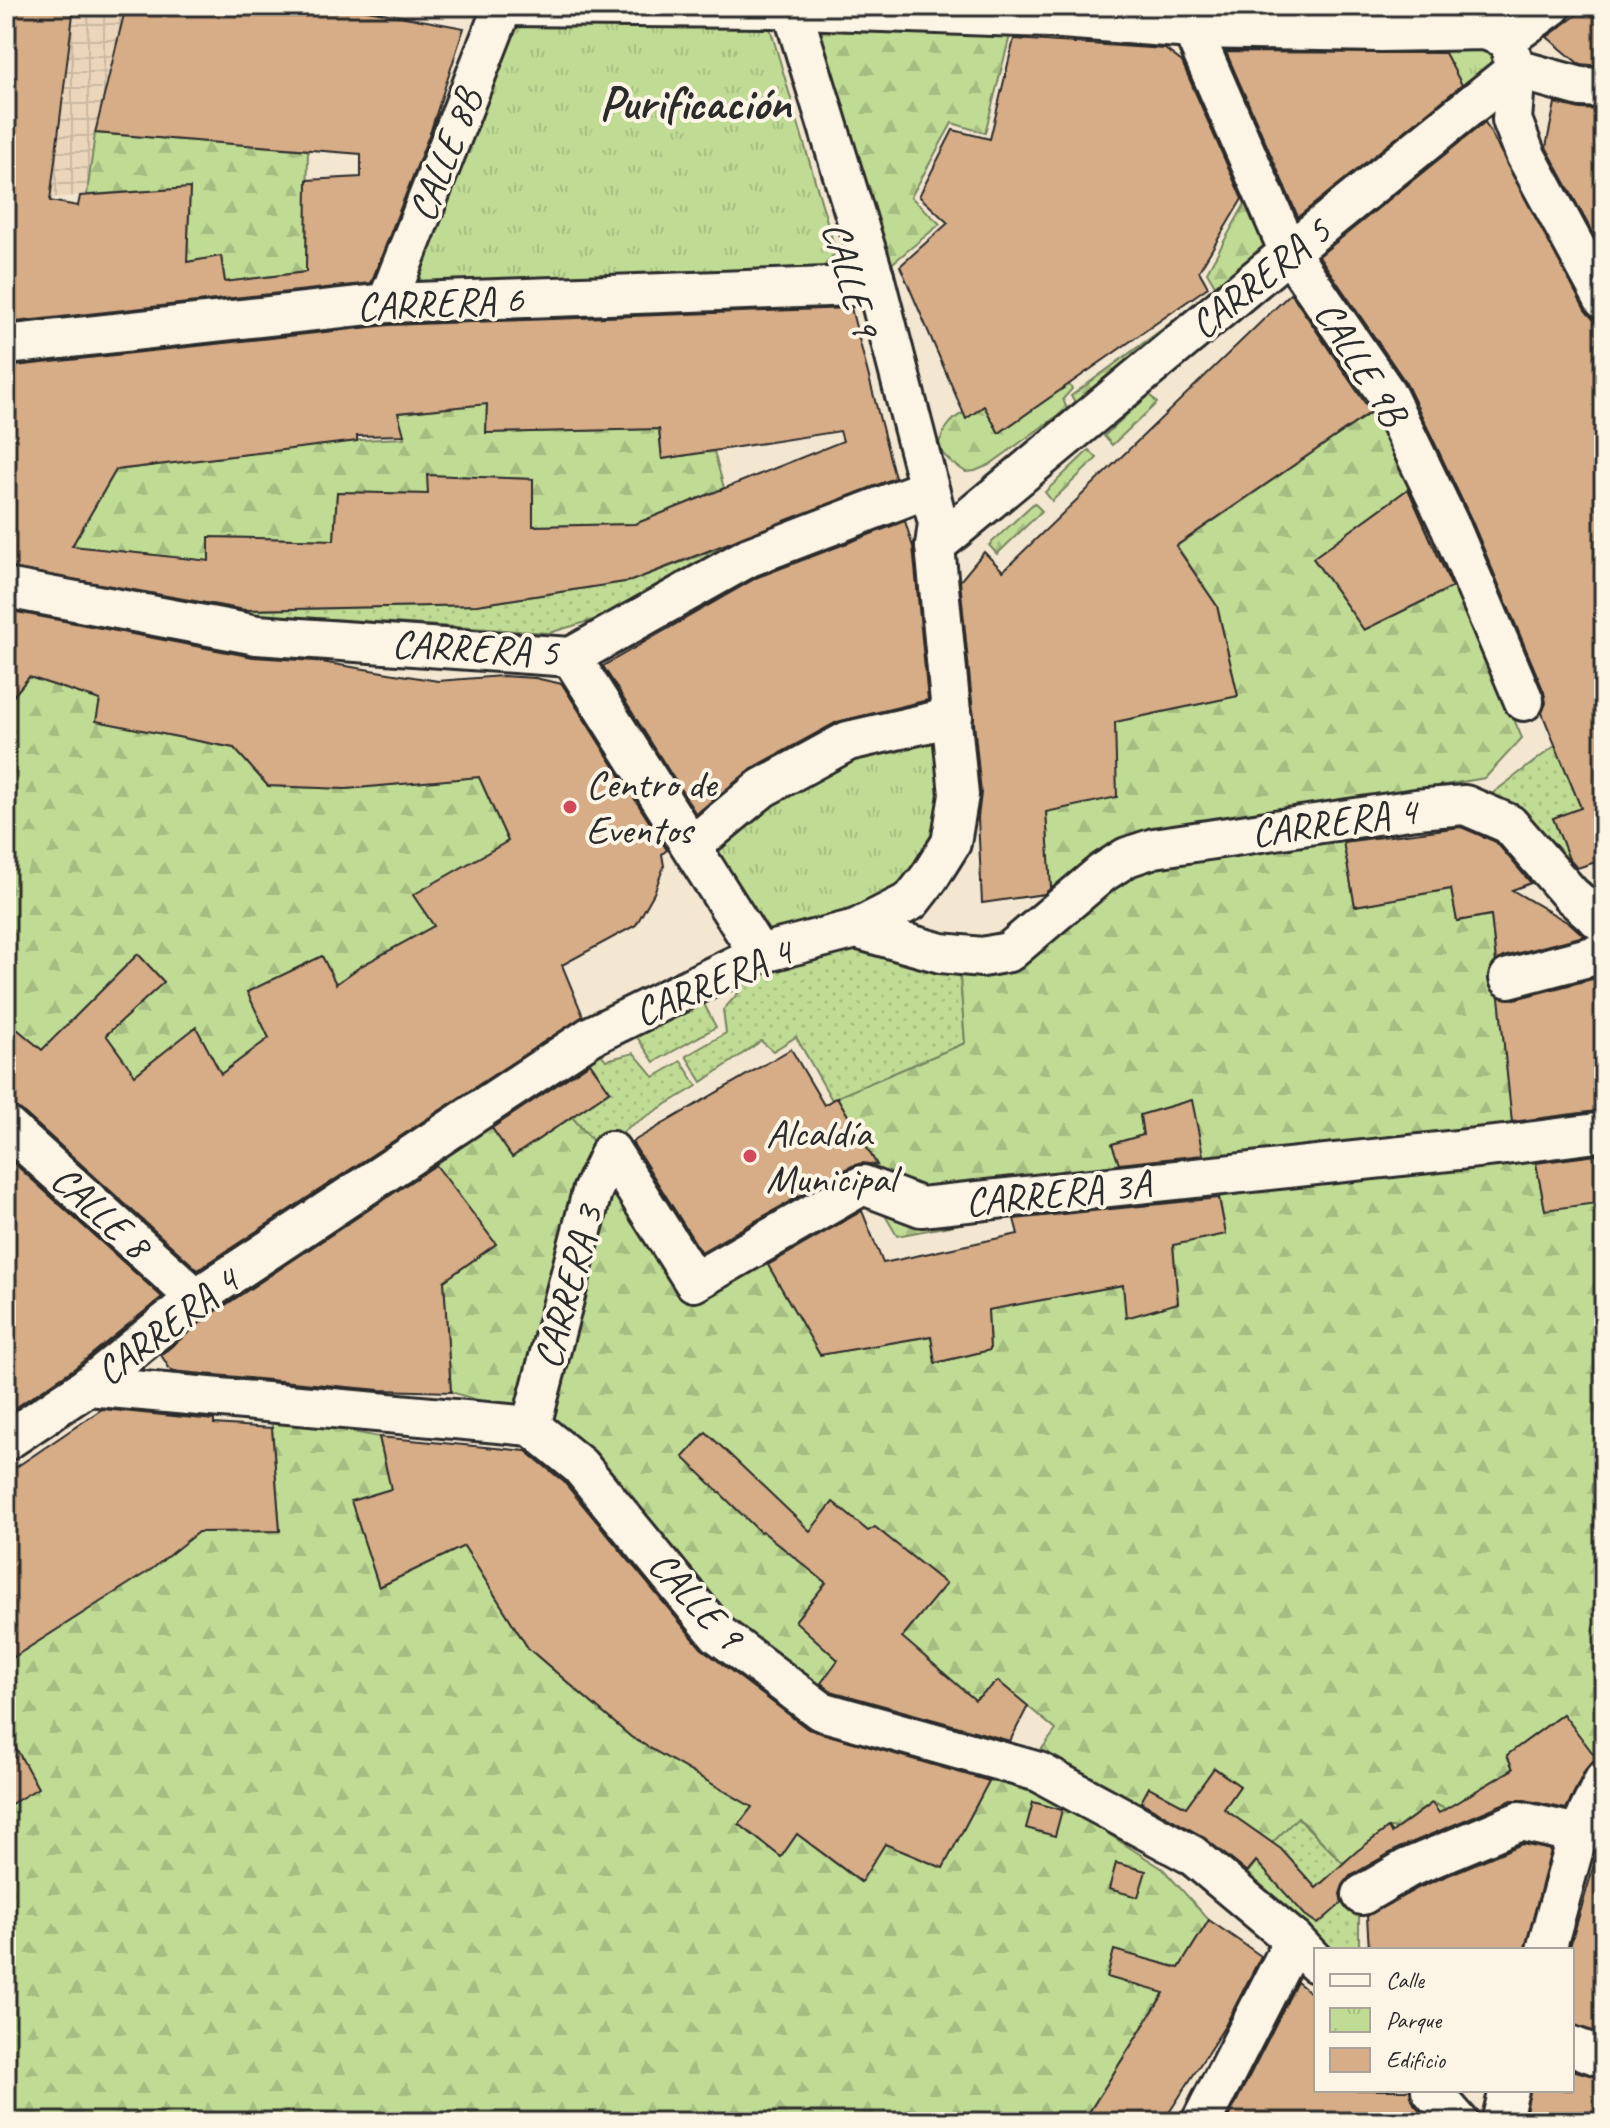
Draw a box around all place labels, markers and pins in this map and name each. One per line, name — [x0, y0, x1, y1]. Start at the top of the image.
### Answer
place label: Centro de Eventos — [586, 759, 719, 855]
marker: Centro de Eventos — [561, 798, 579, 816]
place label: Alcaldía Municipal — [766, 1108, 903, 1204]
marker: Alcaldía Municipal — [741, 1147, 759, 1165]

